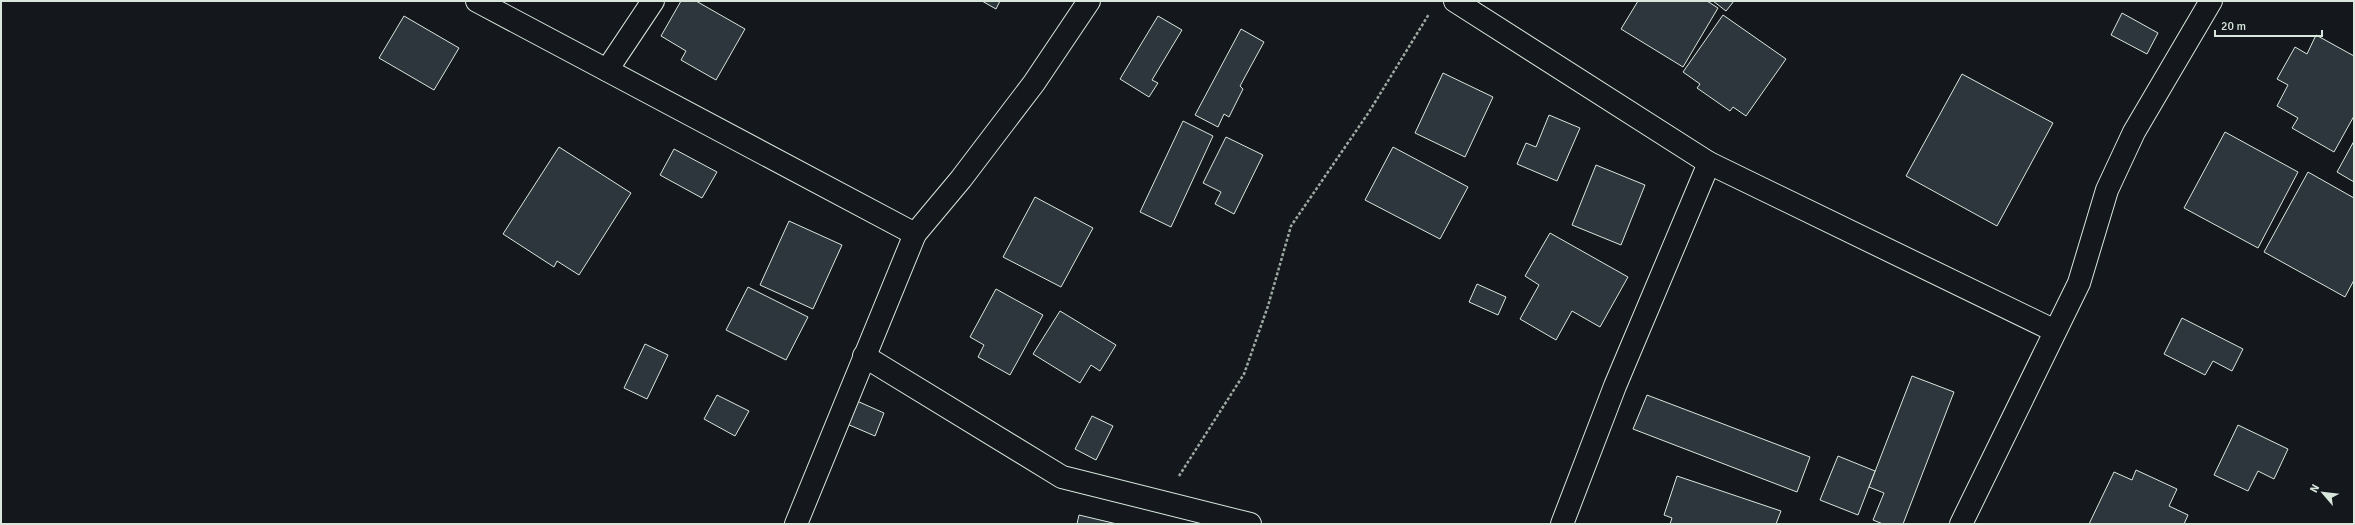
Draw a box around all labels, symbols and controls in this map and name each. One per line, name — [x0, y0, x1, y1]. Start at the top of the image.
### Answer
scale bar — [2215, 12, 2322, 38]
text: 20 m — [2221, 19, 2246, 34]
north arrow — [2303, 473, 2343, 513]
text: N — [2307, 482, 2322, 495]

